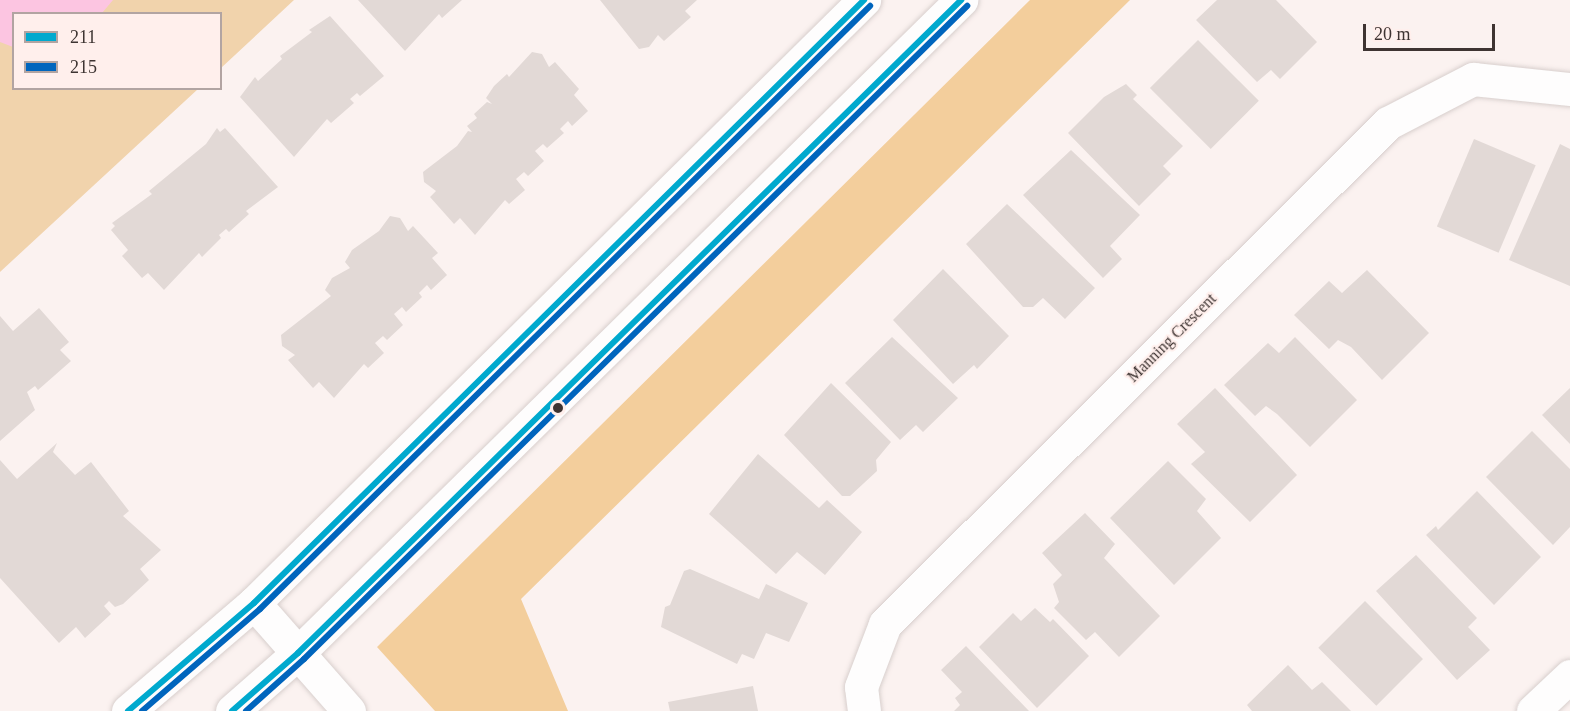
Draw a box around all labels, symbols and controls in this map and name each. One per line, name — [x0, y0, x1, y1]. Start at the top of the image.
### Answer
legend — [12, 12, 222, 90]
scale bar — [1366, 12, 1498, 50]
text: 20 m — [1374, 24, 1411, 44]
text: 211 — [70, 27, 96, 47]
text: 215 — [70, 57, 97, 77]
street label: Manning Crescent — [1124, 290, 1220, 386]
unlabelled marker — [552, 402, 564, 414]

